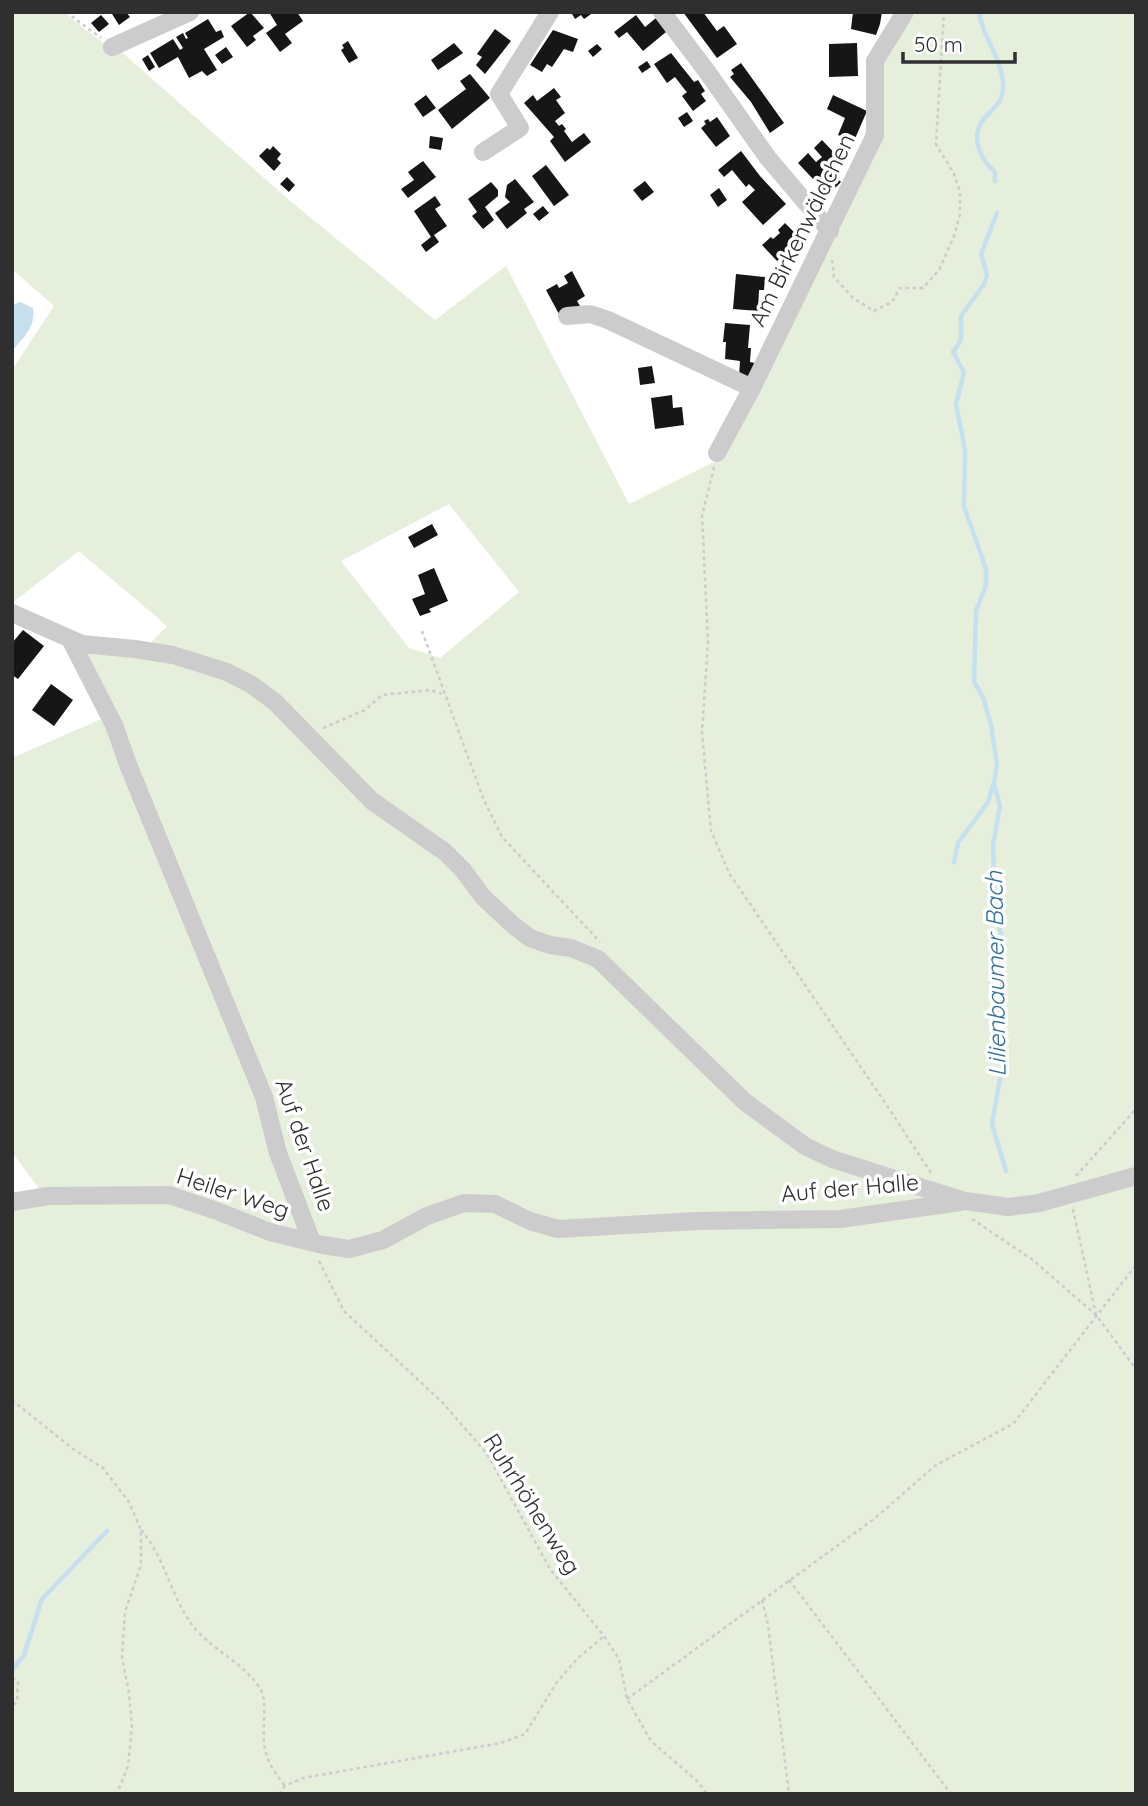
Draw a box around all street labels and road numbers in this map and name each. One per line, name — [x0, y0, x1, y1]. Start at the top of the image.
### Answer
street label: Am Birkenwäldchen — [742, 129, 861, 331]
street label: Auf der Halle — [269, 1075, 342, 1215]
street label: Heiler Weg — [173, 1161, 293, 1224]
street label: Auf der Halle — [780, 1167, 920, 1208]
street label: Ruhrhöhenweg — [477, 1428, 587, 1580]

